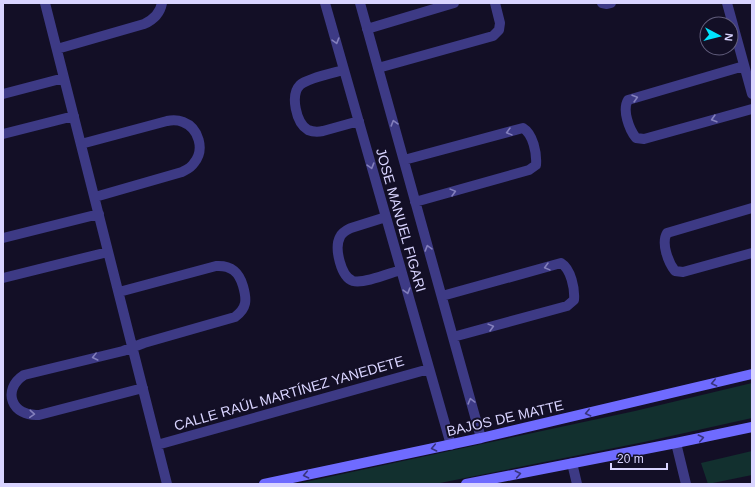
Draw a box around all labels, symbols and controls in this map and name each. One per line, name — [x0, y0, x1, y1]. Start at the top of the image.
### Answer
north arrow — [699, 16, 739, 56]
text: N — [722, 33, 735, 42]
one-way arrow — [331, 37, 340, 44]
one-way arrow — [631, 94, 638, 103]
one-way arrow — [711, 114, 718, 123]
one-way arrow — [390, 120, 399, 127]
one-way arrow — [505, 127, 512, 135]
street label: JOSE MANUEL FIGARI — [373, 146, 429, 294]
one-way arrow — [367, 162, 375, 169]
one-way arrow — [450, 188, 456, 196]
one-way arrow — [424, 245, 433, 252]
one-way arrow — [544, 262, 551, 271]
one-way arrow — [402, 287, 411, 294]
one-way arrow — [487, 323, 494, 332]
street label: CALLE RAÚL MARTÍNEZ YANEDETE — [172, 352, 406, 434]
one-way arrow — [92, 353, 98, 361]
one-way arrow — [711, 378, 718, 387]
street label: BAJOS DE MATTE — [445, 397, 565, 439]
one-way arrow — [467, 397, 475, 404]
one-way arrow — [584, 408, 591, 417]
one-way arrow — [29, 409, 36, 418]
one-way arrow — [698, 434, 704, 442]
one-way arrow — [430, 444, 437, 452]
scale bar — [611, 445, 667, 471]
text: 20 m — [617, 452, 644, 466]
one-way arrow — [515, 470, 522, 479]
one-way arrow — [303, 471, 310, 479]

